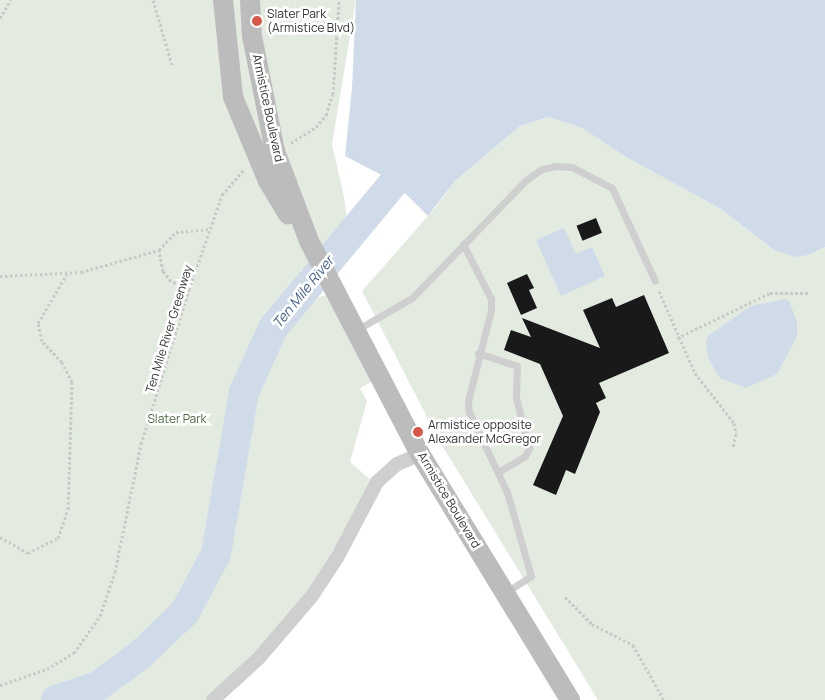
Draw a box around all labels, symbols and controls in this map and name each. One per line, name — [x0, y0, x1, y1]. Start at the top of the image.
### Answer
place label: Slater Park (Armistice Blvd) — [267, 7, 355, 35]
marker: Slater Park (Armistice Blvd) — [251, 15, 263, 27]
street label: Armistice Boulevard — [250, 53, 286, 163]
water label: Ten Mile River — [269, 253, 337, 331]
street label: Ten Mile River Greenway — [143, 263, 195, 395]
park label: Slater Park — [147, 412, 207, 426]
place label: Armistice opposite Alexander McGregor — [428, 418, 541, 446]
marker: Armistice opposite Alexander McGregor — [412, 426, 424, 438]
street label: Armistice Boulevard — [415, 449, 483, 551]

